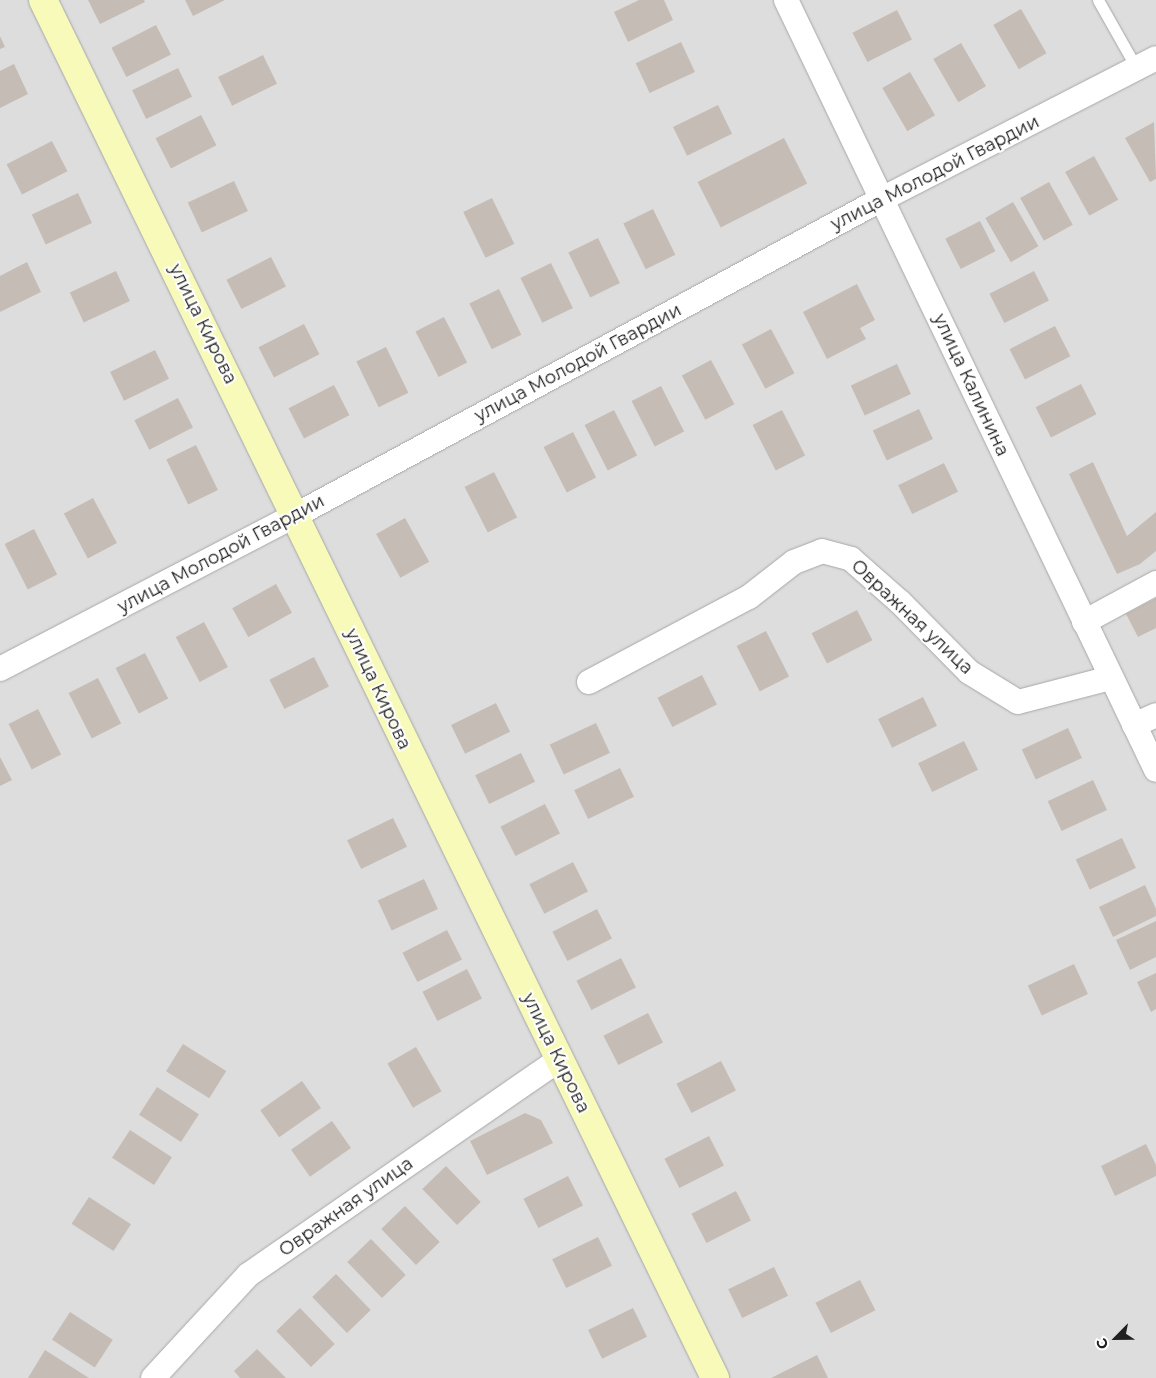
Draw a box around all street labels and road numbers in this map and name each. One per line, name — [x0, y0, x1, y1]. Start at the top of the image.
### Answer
street label: улица Молодой Гвардии — [827, 111, 1043, 235]
street label: улица Кирова — [165, 260, 241, 388]
street label: улица Молодой Гвардии — [471, 299, 685, 427]
street label: улица Калинина — [929, 310, 1013, 460]
street label: улица Молодой Гвардии — [114, 490, 328, 618]
street label: Овражная улица — [847, 555, 977, 679]
street label: улица Кирова — [341, 625, 415, 753]
street label: улица Кирова — [518, 989, 594, 1117]
street label: Овражная улица — [275, 1153, 417, 1261]

